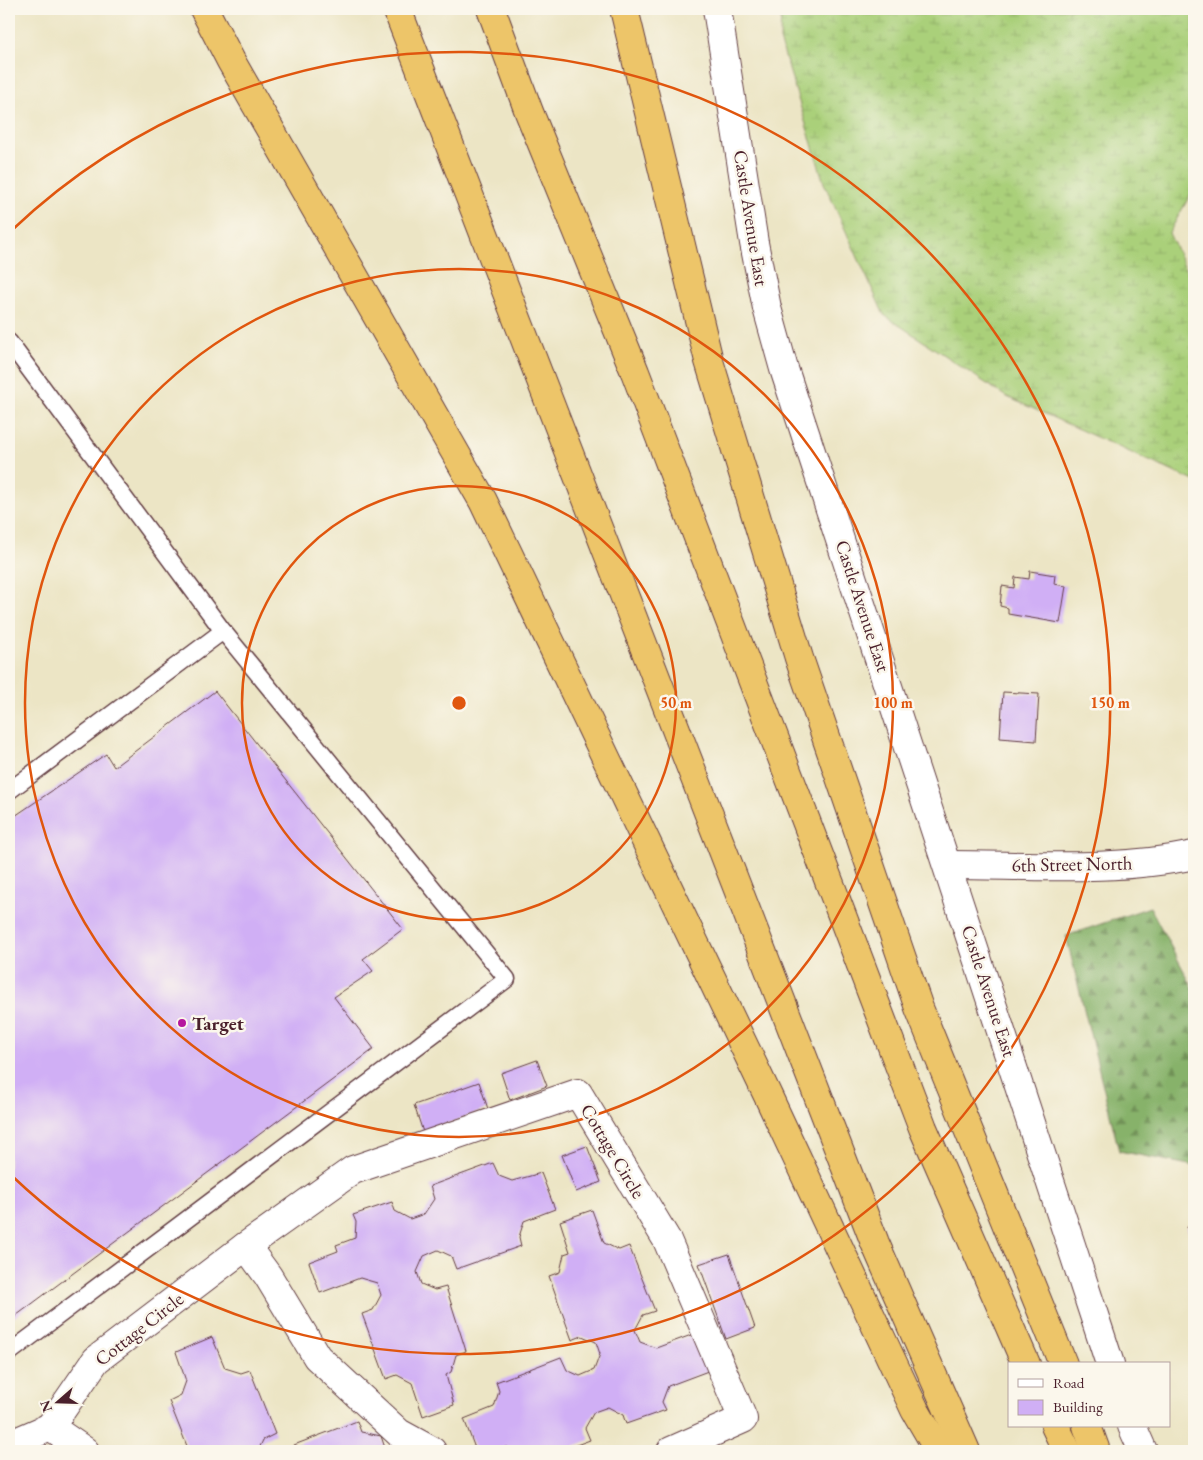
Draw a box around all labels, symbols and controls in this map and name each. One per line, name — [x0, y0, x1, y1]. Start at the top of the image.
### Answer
street label: Castle Avenue East — [728, 148, 774, 288]
street label: Castle Avenue East — [830, 537, 896, 675]
text: 50 m — [660, 693, 692, 712]
text: 100 m — [873, 693, 913, 712]
text: 150 m — [1090, 693, 1130, 712]
centre of rings — [450, 694, 468, 712]
street label: 6th Street North — [1011, 850, 1133, 878]
street label: Castle Avenue East — [956, 922, 1022, 1060]
place label: Target — [192, 1011, 244, 1036]
marker: Target — [176, 1017, 188, 1029]
street label: Cottage Circle — [575, 1099, 651, 1203]
street label: Cottage Circle — [90, 1286, 188, 1372]
legend — [1008, 1362, 1170, 1428]
text: Road — [1053, 1373, 1085, 1392]
north arrow — [32, 1378, 82, 1428]
text: N — [35, 1397, 56, 1415]
text: Building — [1053, 1397, 1103, 1416]

